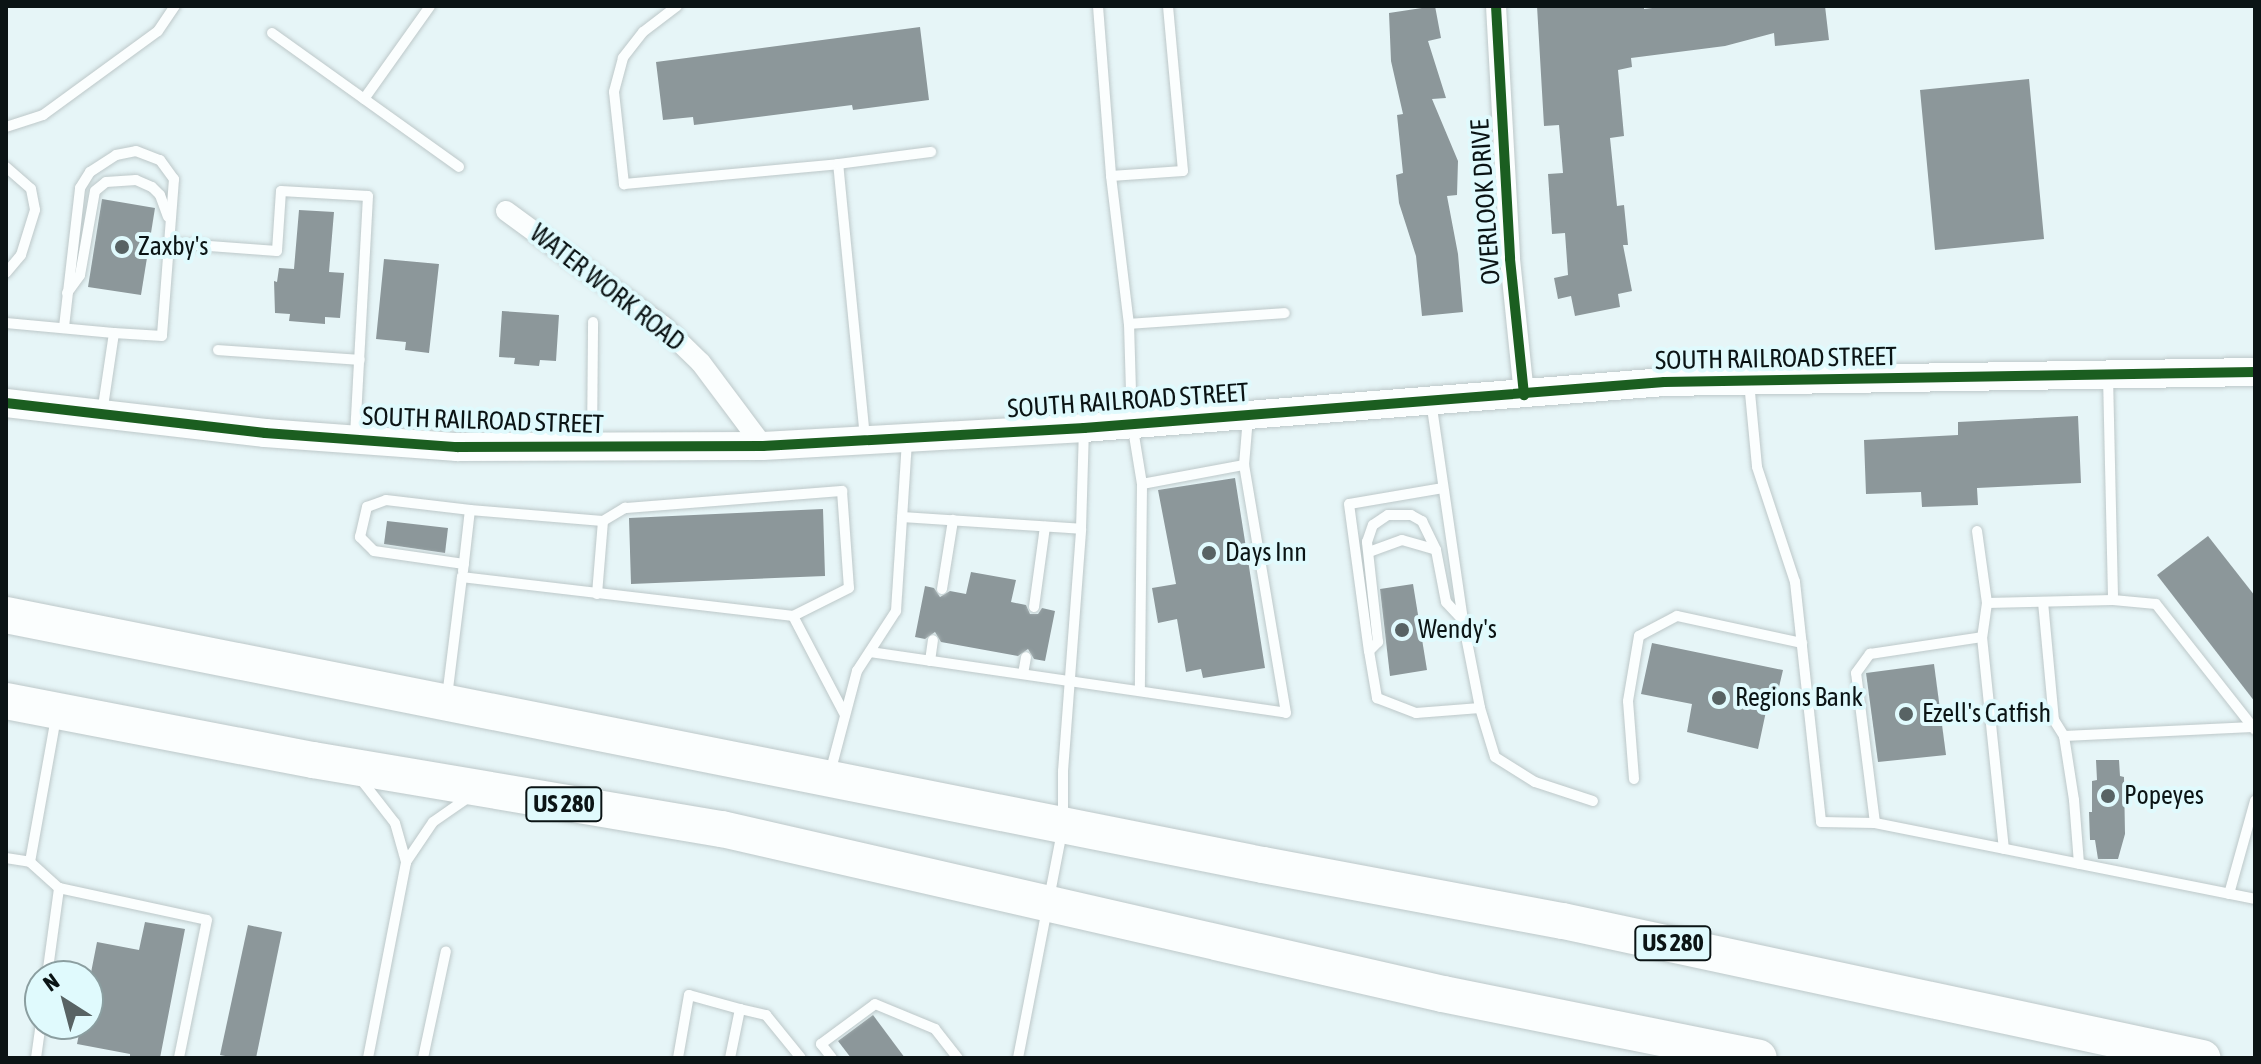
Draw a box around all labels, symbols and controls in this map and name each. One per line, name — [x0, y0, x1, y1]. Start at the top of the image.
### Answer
street label: OVERLOOK DRIVE — [1465, 118, 1507, 286]
street label: WATER WORK ROAD — [524, 218, 690, 358]
place label: Zaxby's — [138, 231, 209, 263]
marker: Zaxby's — [113, 238, 131, 256]
street label: SOUTH RAILROAD STREET — [1655, 341, 1897, 377]
street label: SOUTH RAILROAD STREET — [1006, 377, 1250, 425]
street label: SOUTH RAILROAD STREET — [362, 401, 604, 441]
place label: Days Inn — [1225, 537, 1307, 569]
marker: Days Inn — [1200, 544, 1218, 562]
place label: Wendy's — [1418, 614, 1497, 646]
marker: Wendy's — [1393, 621, 1411, 639]
place label: Regions Bank — [1735, 682, 1863, 714]
marker: Regions Bank — [1710, 689, 1728, 707]
place label: Ezell's Catfish — [1922, 698, 2051, 730]
marker: Ezell's Catfish — [1897, 705, 1915, 723]
place label: Popeyes — [2124, 780, 2204, 812]
road number: US 280 — [524, 784, 604, 824]
marker: Popeyes — [2099, 787, 2117, 805]
road number: US 280 — [1633, 923, 1713, 963]
north arrow — [24, 960, 104, 1040]
text: N — [38, 968, 64, 997]

